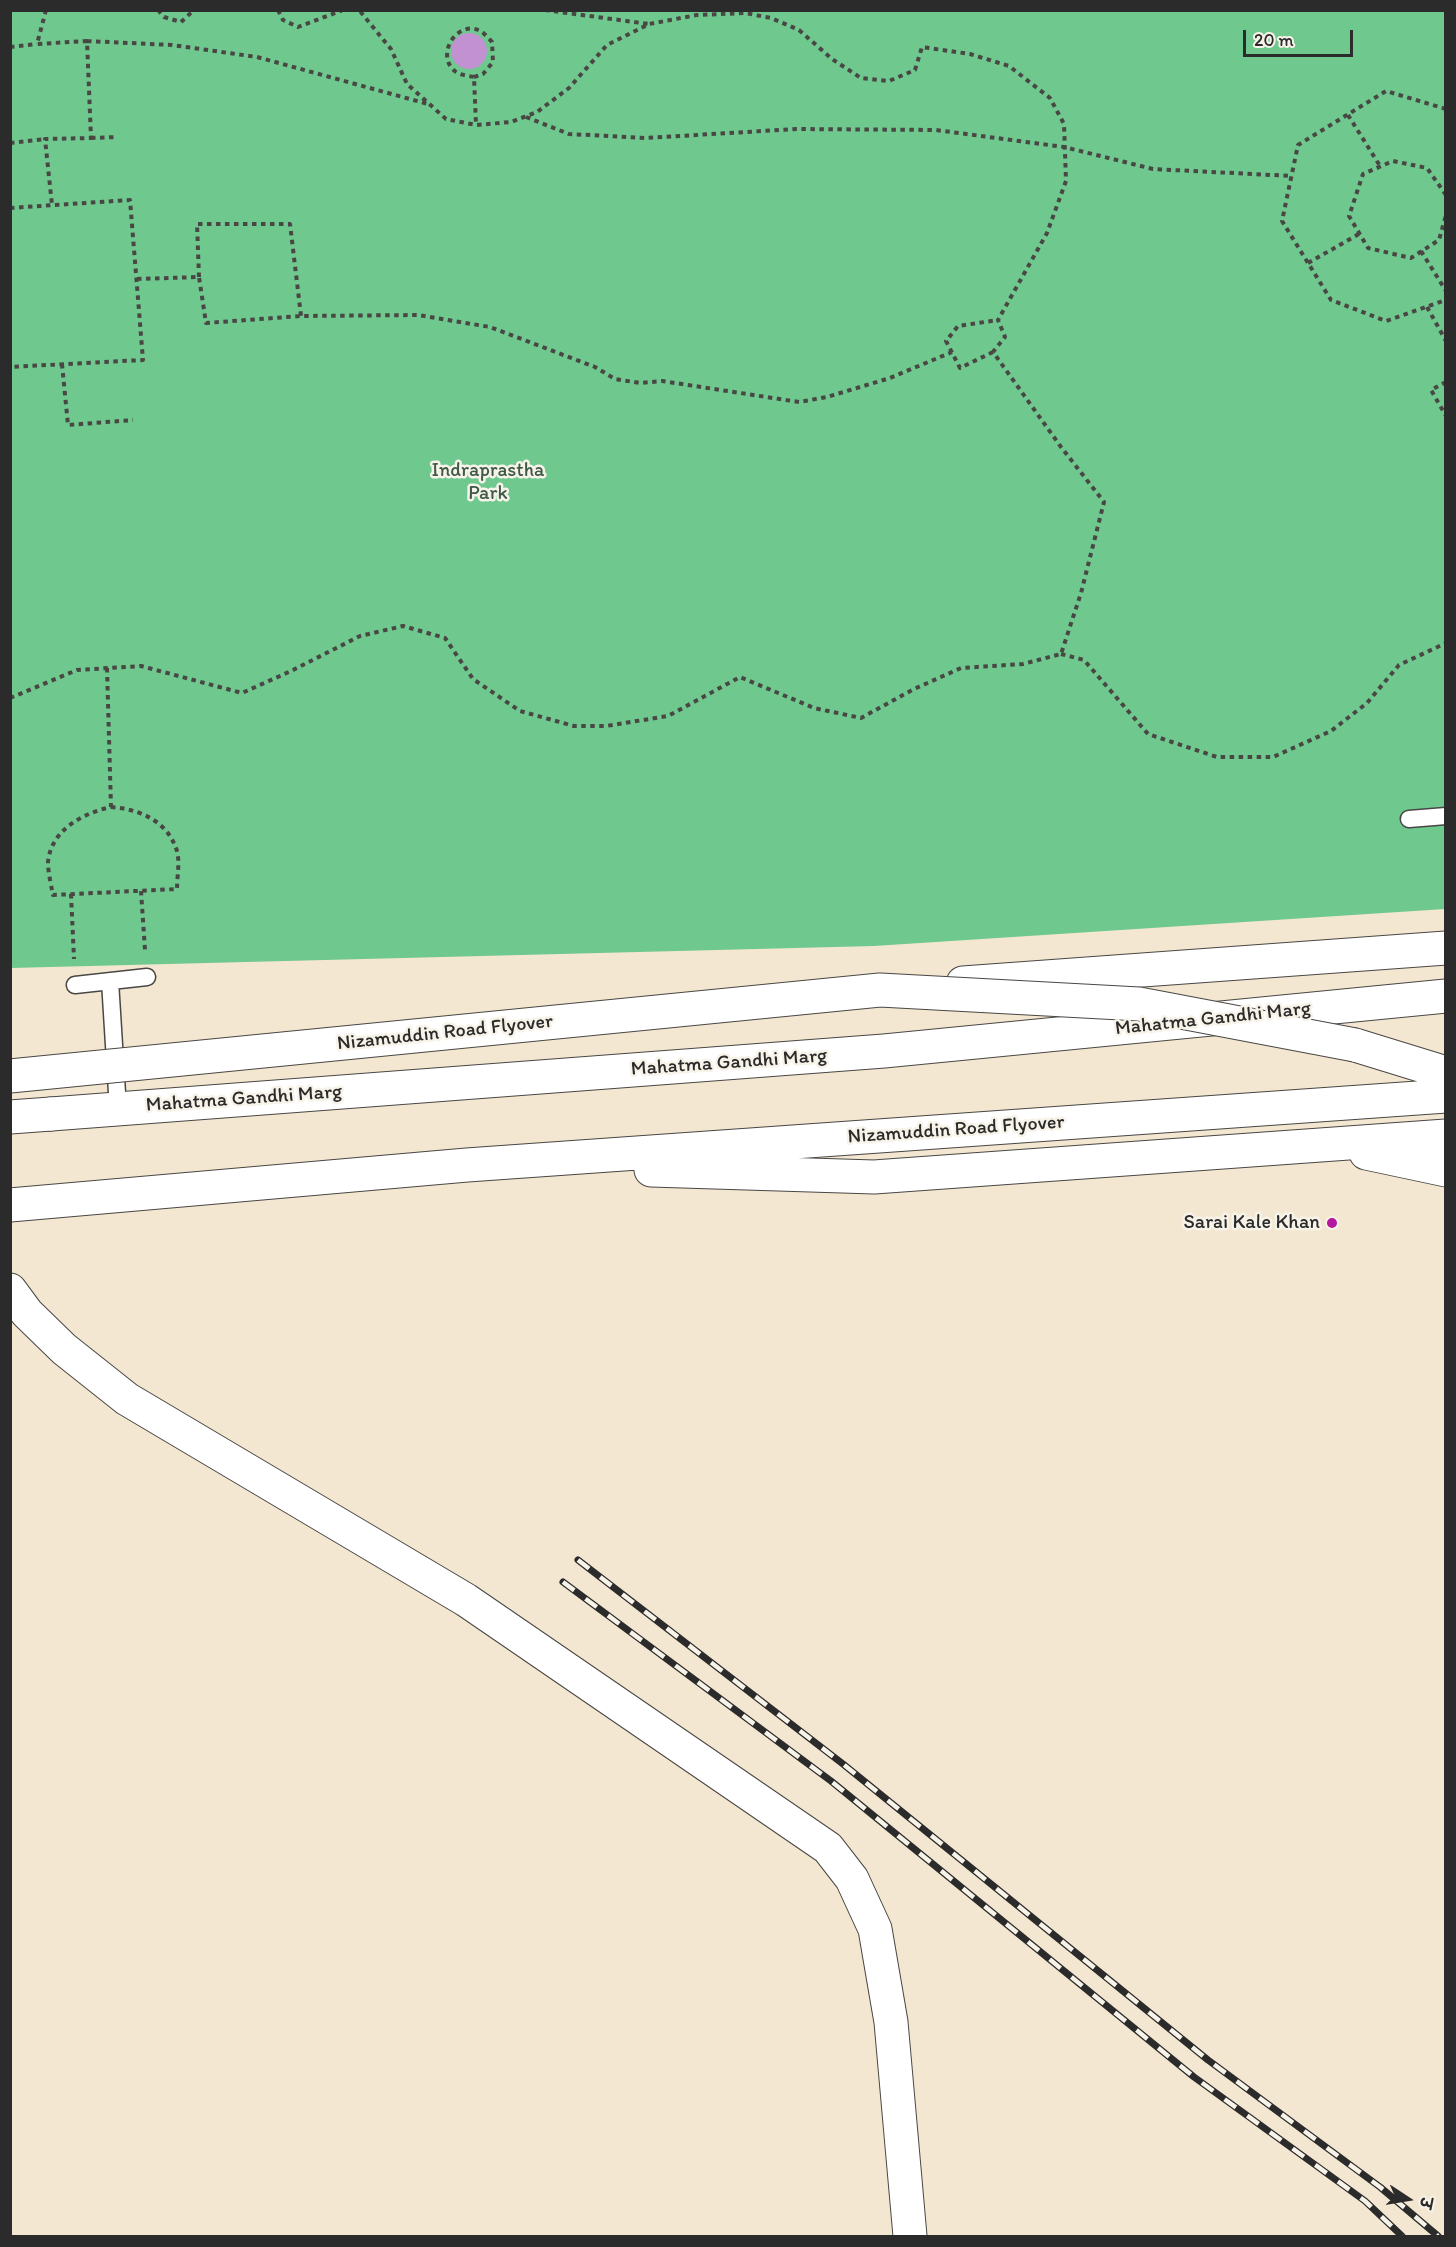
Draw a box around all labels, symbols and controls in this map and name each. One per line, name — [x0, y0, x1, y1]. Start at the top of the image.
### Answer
scale bar — [1246, 18, 1356, 56]
text: 20 m — [1254, 29, 1294, 51]
park label: Indraprastha Park — [432, 459, 544, 506]
street label: Mahatma Gandhi Marg — [1114, 997, 1312, 1041]
street label: Nizamuddin Road Flyover — [336, 1010, 554, 1056]
street label: Mahatma Gandhi Marg — [630, 1044, 828, 1082]
street label: Mahatma Gandhi Marg — [145, 1080, 343, 1118]
street label: Nizamuddin Road Flyover — [847, 1110, 1065, 1150]
place label: Sarai Kale Khan — [1184, 1211, 1320, 1235]
marker: Sarai Kale Khan — [1325, 1216, 1339, 1230]
north arrow — [1378, 2169, 1438, 2229]
text: उ — [1416, 2196, 1436, 2210]

